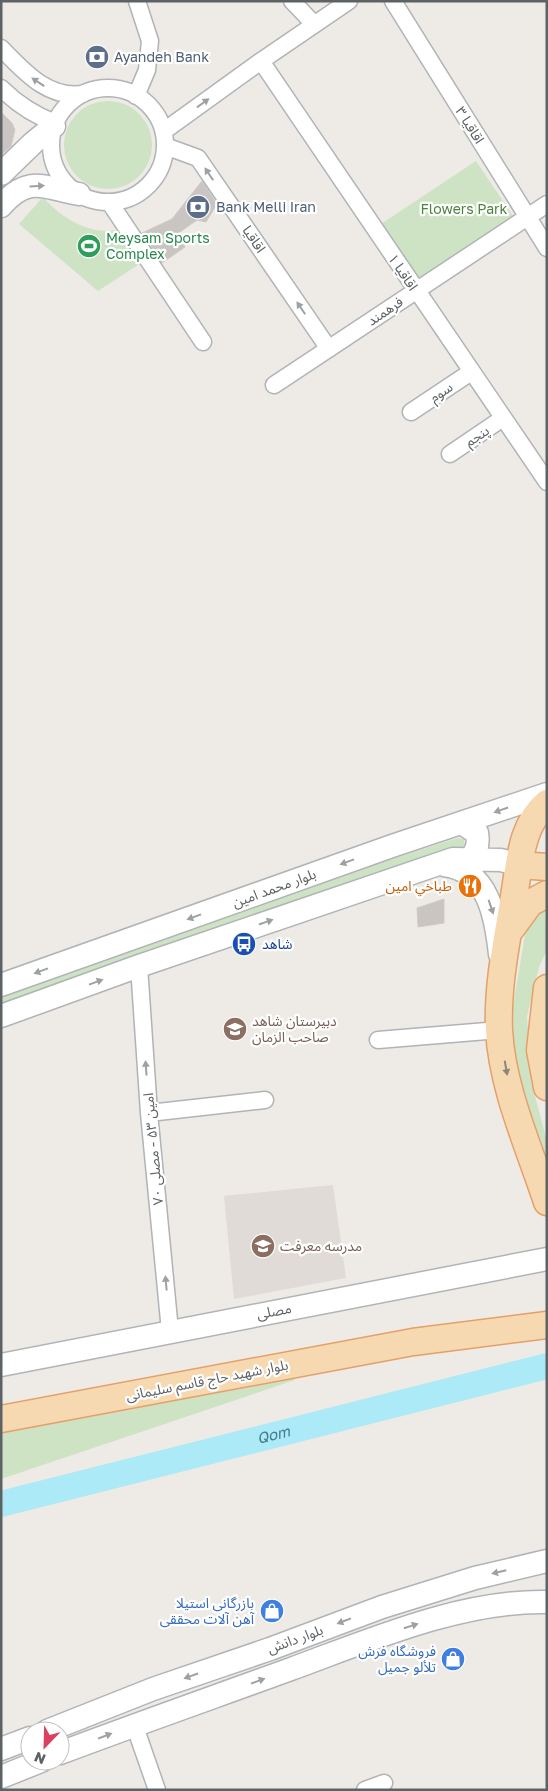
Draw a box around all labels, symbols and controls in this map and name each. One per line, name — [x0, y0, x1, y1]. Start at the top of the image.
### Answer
bank icon: Ayandeh Bank — [84, 44, 110, 70]
place label: Ayandeh Bank — [114, 48, 209, 65]
one-way arrow — [31, 77, 44, 87]
one-way arrow — [196, 98, 210, 108]
street label: اقاقیا ۳ — [452, 103, 488, 147]
one-way arrow — [204, 168, 214, 181]
one-way arrow — [30, 181, 46, 189]
bank icon: Bank Melli Iran — [185, 194, 211, 220]
place label: Bank Melli Iran — [216, 198, 316, 215]
park label: Flowers Park — [421, 200, 508, 217]
street label: اقاقیا — [239, 222, 270, 256]
place label: Meysam Sports Complex — [106, 229, 210, 262]
sports icon: Meysam Sports Complex — [76, 233, 102, 259]
street label: اقاقیا ۱ — [385, 250, 422, 293]
street label: فرهمند — [364, 292, 406, 330]
one-way arrow — [296, 302, 306, 315]
street label: سوم — [426, 378, 457, 408]
street label: پنجم — [461, 421, 494, 452]
one-way arrow — [493, 807, 508, 814]
one-way arrow — [339, 858, 354, 866]
street label: بلوار محمد امین — [230, 864, 319, 912]
restaurant icon: طباخي امين — [457, 873, 483, 899]
place label: طباخي امين — [385, 877, 452, 897]
one-way arrow — [488, 900, 495, 915]
one-way arrow — [186, 914, 201, 921]
one-way arrow — [259, 918, 274, 925]
bus stop icon: شاهد — [231, 931, 257, 957]
place label: شاهد — [262, 935, 293, 952]
one-way arrow — [33, 968, 48, 975]
one-way arrow — [89, 978, 104, 985]
place label: دبیرستان شاهد صاحب الزمان — [252, 1012, 337, 1046]
school or university icon: دبیرستان شاهد صاحب الزمان — [222, 1016, 248, 1042]
one-way arrow — [142, 1060, 150, 1076]
one-way arrow — [502, 1060, 510, 1076]
street label: امین ۵۳ - مصلی ۷۰ — [139, 1092, 167, 1206]
school or university icon: مدرسه معرفت — [250, 1233, 276, 1259]
place label: مدرسه معرفت — [280, 1237, 362, 1255]
one-way arrow — [161, 1274, 169, 1290]
street label: مصلی — [255, 1299, 293, 1323]
street label: بلوار شهید حاج قاسم سلیمانی — [124, 1355, 290, 1407]
water label: Qom — [255, 1421, 292, 1447]
one-way arrow — [492, 1568, 507, 1576]
place label: بازرگانی استیلا آهن آلات محققی — [160, 1594, 255, 1628]
shop icon: بازرگانی استیلا آهن آلات محققی — [259, 1598, 285, 1624]
one-way arrow — [337, 1618, 352, 1625]
street label: بلوار دانش — [265, 1621, 326, 1657]
one-way arrow — [404, 1621, 419, 1629]
place label: فروشگاه فرش تلألو جمیل — [358, 1642, 436, 1676]
shop icon: فروشگاه فرش تلألو جمیل — [440, 1646, 466, 1672]
one-way arrow — [184, 1672, 199, 1680]
one-way arrow — [251, 1677, 266, 1685]
north arrow — [20, 1721, 70, 1771]
one-way arrow — [98, 1732, 113, 1739]
text: N — [32, 1749, 48, 1768]

